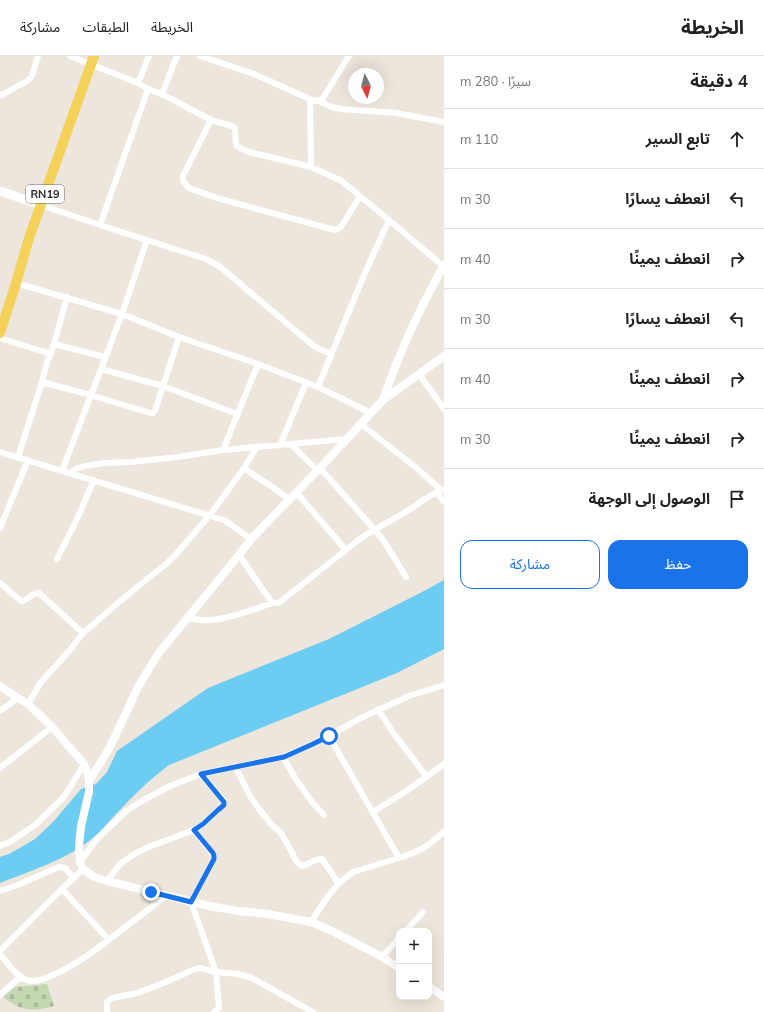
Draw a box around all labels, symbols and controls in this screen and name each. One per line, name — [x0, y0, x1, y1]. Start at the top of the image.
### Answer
text: الخريطة — [681, 15, 744, 39]
text: مشاركة — [20, 18, 60, 36]
text: الطبقات — [82, 18, 129, 36]
text: الخريطة — [151, 18, 193, 36]
north arrow — [348, 68, 384, 104]
text: 4 دقيقة — [690, 70, 748, 91]
text: سيرًا · 280 m — [460, 73, 531, 89]
icon: ahead — [726, 128, 748, 150]
text: تابع السير — [646, 129, 710, 148]
text: 110 m — [460, 131, 498, 147]
road number: RN19 — [26, 185, 64, 203]
icon: left — [726, 188, 748, 210]
text: انعطف يسارًا — [625, 189, 710, 208]
text: 30 m — [460, 191, 490, 207]
icon: right — [726, 248, 748, 270]
text: انعطف يمينًا — [629, 249, 710, 268]
text: 40 m — [460, 251, 490, 267]
icon: left — [726, 308, 748, 330]
text: انعطف يسارًا — [625, 309, 710, 328]
text: 30 m — [460, 311, 490, 327]
icon: right — [726, 368, 748, 390]
text: انعطف يمينًا — [629, 369, 710, 388]
text: 40 m — [460, 371, 490, 387]
icon: right — [726, 428, 748, 450]
text: انعطف يمينًا — [629, 429, 710, 448]
text: 30 m — [460, 431, 490, 447]
icon: arrive — [726, 488, 748, 510]
text: الوصول إلى الوجهة — [589, 489, 710, 508]
button: مشاركة — [460, 540, 600, 589]
button: حفظ — [608, 540, 748, 589]
route start — [320, 727, 338, 745]
route end — [142, 883, 160, 901]
map controls — [396, 928, 432, 1000]
button: + — [396, 928, 432, 964]
button: − — [396, 964, 432, 1000]

